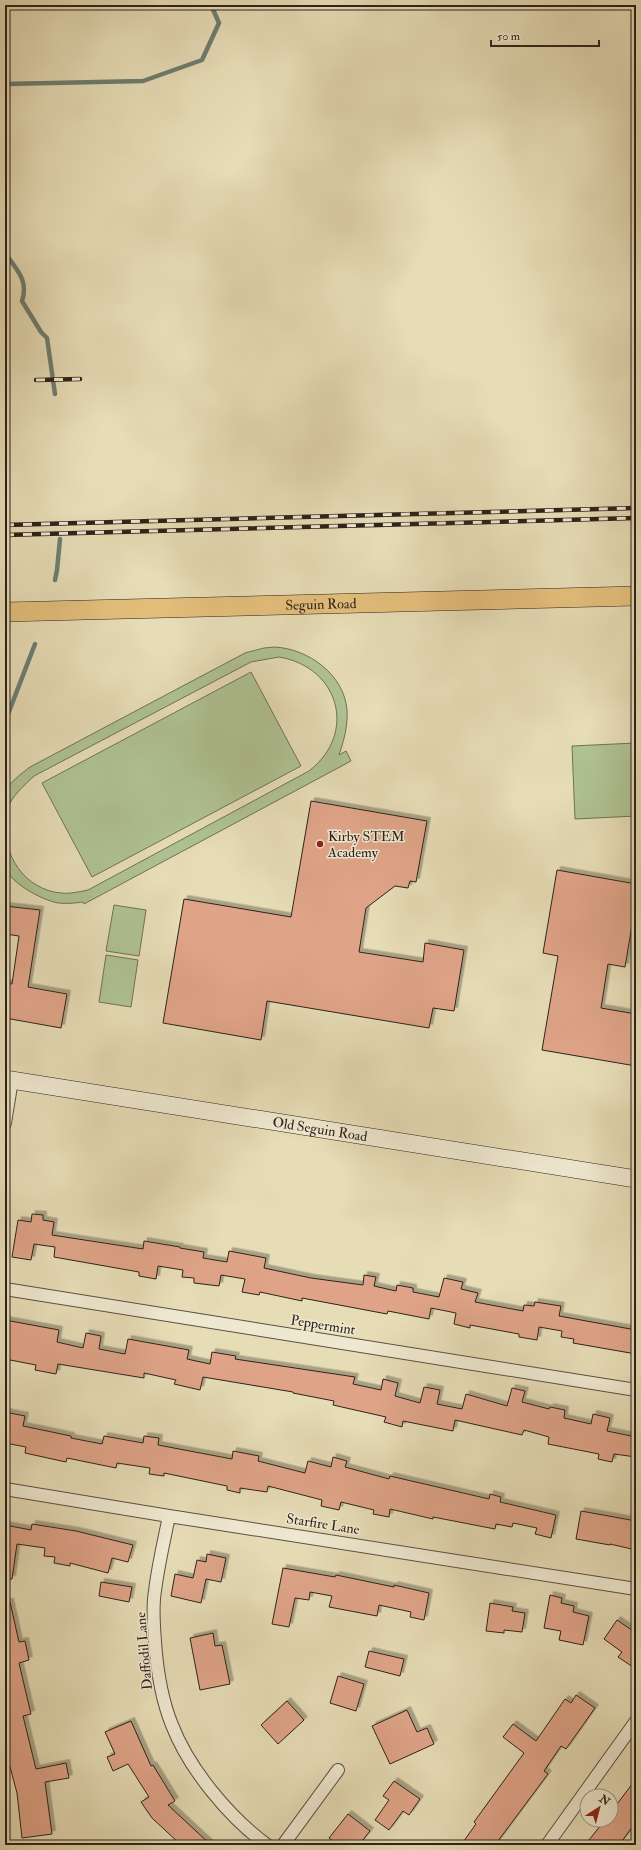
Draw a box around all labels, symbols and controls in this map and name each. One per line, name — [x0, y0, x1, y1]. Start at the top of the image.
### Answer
scale bar — [491, 22, 599, 48]
text: 50 m — [497, 29, 521, 44]
street label: Seguin Road — [285, 595, 357, 613]
place label: Kirby STEM Academy — [327, 828, 405, 862]
marker: Kirby STEM Academy — [315, 839, 325, 849]
street label: Old Seguin Road — [271, 1113, 369, 1145]
street label: Peppermint — [289, 1312, 357, 1340]
street label: Starfire Lane — [285, 1510, 361, 1538]
street label: Daffodil Lane — [132, 1611, 156, 1691]
north arrow — [579, 1788, 619, 1828]
text: N — [596, 1792, 613, 1809]

